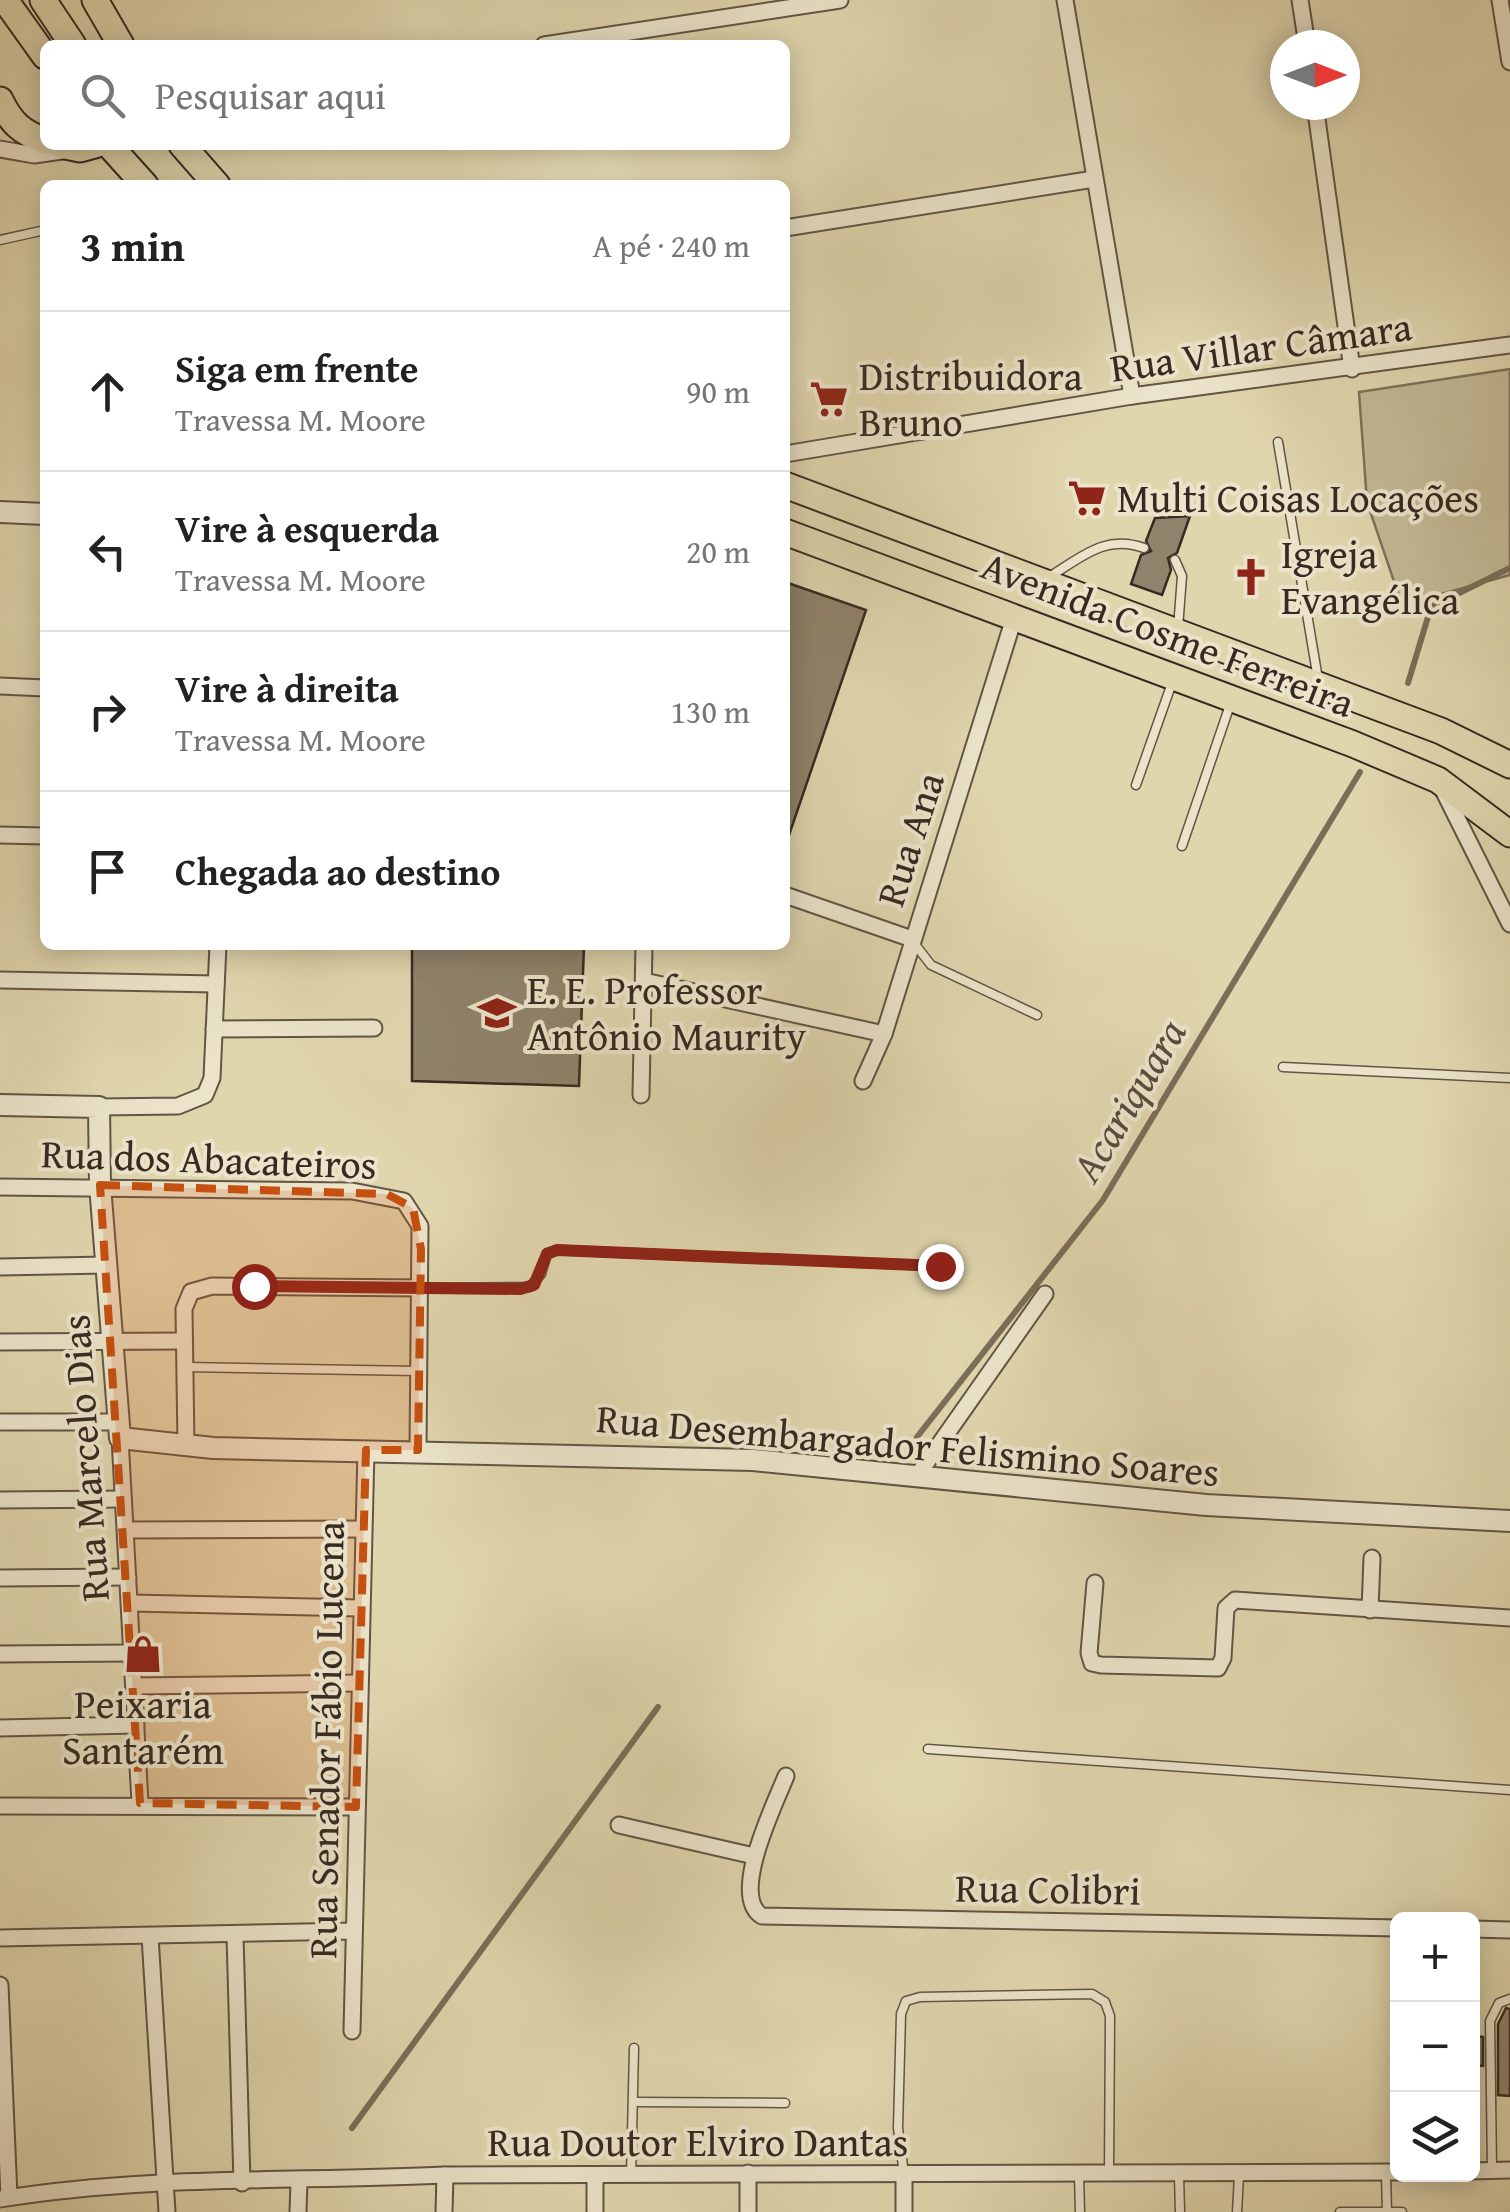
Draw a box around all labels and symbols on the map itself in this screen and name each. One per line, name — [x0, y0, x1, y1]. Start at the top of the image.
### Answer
north arrow — [1270, 30, 1360, 120]
street label: Rua Villar Câmara — [1106, 296, 1415, 397]
place label: Distribuidora Bruno — [859, 346, 1083, 451]
supermarket icon: Distribuidora Bruno — [808, 378, 850, 420]
place label: Multi Coisas Locações — [1117, 468, 1479, 527]
supermarket icon: Multi Coisas Locações — [1066, 477, 1108, 519]
place label: Igreja Evangélica — [1281, 524, 1460, 629]
street label: Avenida Cosme Ferreira — [973, 535, 1363, 732]
church icon: Igreja Evangélica — [1230, 556, 1272, 598]
street label: Rua Ana — [860, 764, 959, 914]
place label: E. E. Professor Antônio Maurity — [527, 960, 806, 1065]
school or university icon: E. E. Professor Antônio Maurity — [476, 992, 518, 1034]
water label: Acariquara — [1055, 1006, 1200, 1194]
street label: Rua dos Abacateiros — [40, 1123, 378, 1194]
route end — [918, 1244, 964, 1290]
route start — [232, 1264, 278, 1310]
street label: Rua Marcelo Dias — [45, 1313, 124, 1603]
street label: Rua Desembargador Felismino Soares — [594, 1388, 1222, 1501]
street label: Rua Senador Fábio Lucena — [292, 1521, 359, 1959]
shop icon: Peixaria Santarém — [122, 1633, 164, 1675]
place label: Peixaria Santarém — [62, 1674, 224, 1779]
street label: Rua Colibri — [955, 1857, 1141, 1920]
street label: Rua Doutor Elviro Dantas — [488, 2112, 908, 2171]

